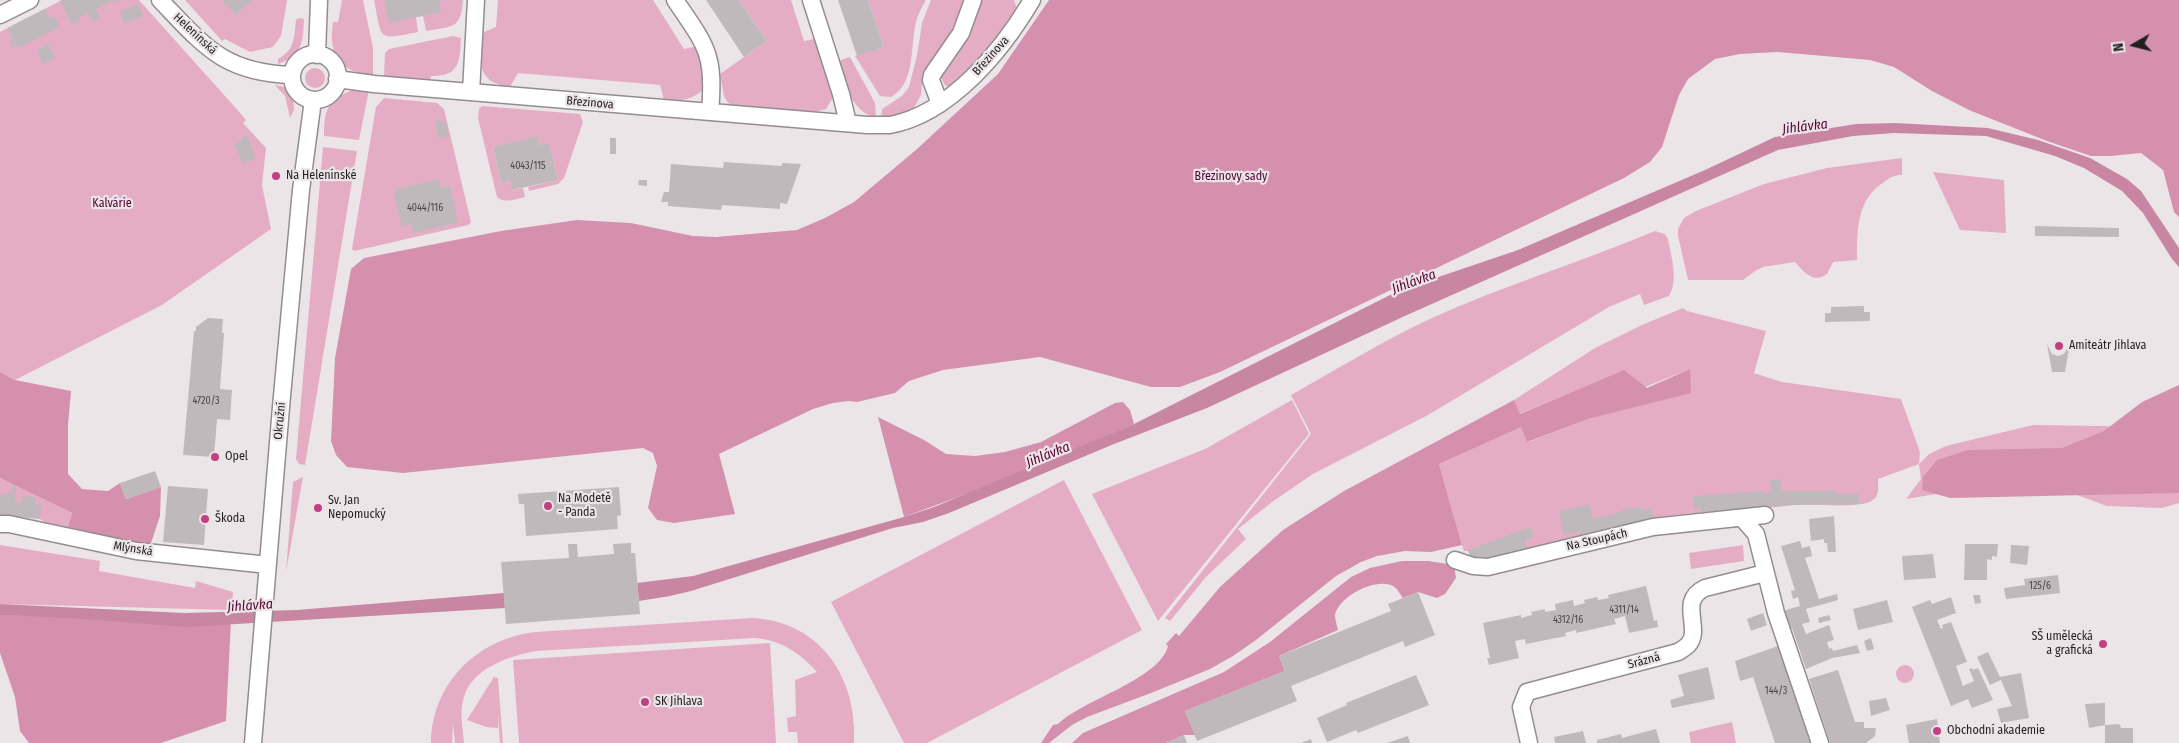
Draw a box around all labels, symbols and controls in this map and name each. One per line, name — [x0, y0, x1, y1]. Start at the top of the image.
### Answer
street label: Helenínská — [170, 10, 220, 58]
north arrow — [2109, 20, 2159, 70]
street label: Březinova — [970, 33, 1012, 79]
text: N — [2110, 42, 2128, 53]
street label: Březinova — [566, 94, 614, 112]
water label: Jihlávka — [1781, 116, 1829, 138]
house number: 4043/115 — [510, 160, 546, 172]
place label: Na Helenínské — [286, 169, 356, 183]
marker: Na Helenínské — [270, 170, 282, 182]
park label: Březinovy sady — [1195, 170, 1267, 184]
park label: Kalvárie — [92, 197, 132, 211]
house number: 4044/116 — [407, 202, 443, 214]
water label: Jihlávka — [1390, 266, 1438, 298]
place label: Amiteátr Jihlava — [2069, 339, 2146, 353]
marker: Amiteátr Jihlava — [2053, 340, 2065, 352]
house number: 4720/3 — [192, 395, 220, 407]
street label: Okružní — [271, 402, 289, 440]
water label: Jihlávka — [1024, 439, 1072, 471]
place label: Opel — [225, 450, 248, 464]
marker: Opel — [209, 451, 221, 463]
place label: Na Modetě - Panda — [558, 492, 611, 520]
place label: Sv. Jan Nepomucký — [328, 494, 385, 522]
marker: Na Modetě - Panda — [542, 500, 554, 512]
marker: Sv. Jan Nepomucký — [312, 502, 324, 514]
place label: Škoda — [215, 512, 245, 526]
marker: Škoda — [199, 513, 211, 525]
street label: Na Stoupách — [1565, 526, 1629, 554]
street label: Mlýnská — [112, 539, 154, 559]
house number: 125/6 — [2029, 580, 2051, 592]
water label: Jihlávka — [227, 596, 273, 616]
house number: 4311/14 — [1609, 604, 1639, 616]
house number: 4312/16 — [1553, 614, 1583, 626]
place label: SŠ umělecká a grafická — [2032, 630, 2093, 658]
marker: SŠ umělecká a grafická — [2097, 638, 2109, 650]
street label: Srázná — [1626, 650, 1662, 672]
house number: 144/3 — [1765, 685, 1787, 697]
place label: SK Jihlava — [655, 695, 703, 709]
marker: SK Jihlava — [639, 696, 651, 708]
place label: Obchodní akademie — [1947, 724, 2045, 738]
marker: Obchodní akademie — [1931, 725, 1943, 737]

